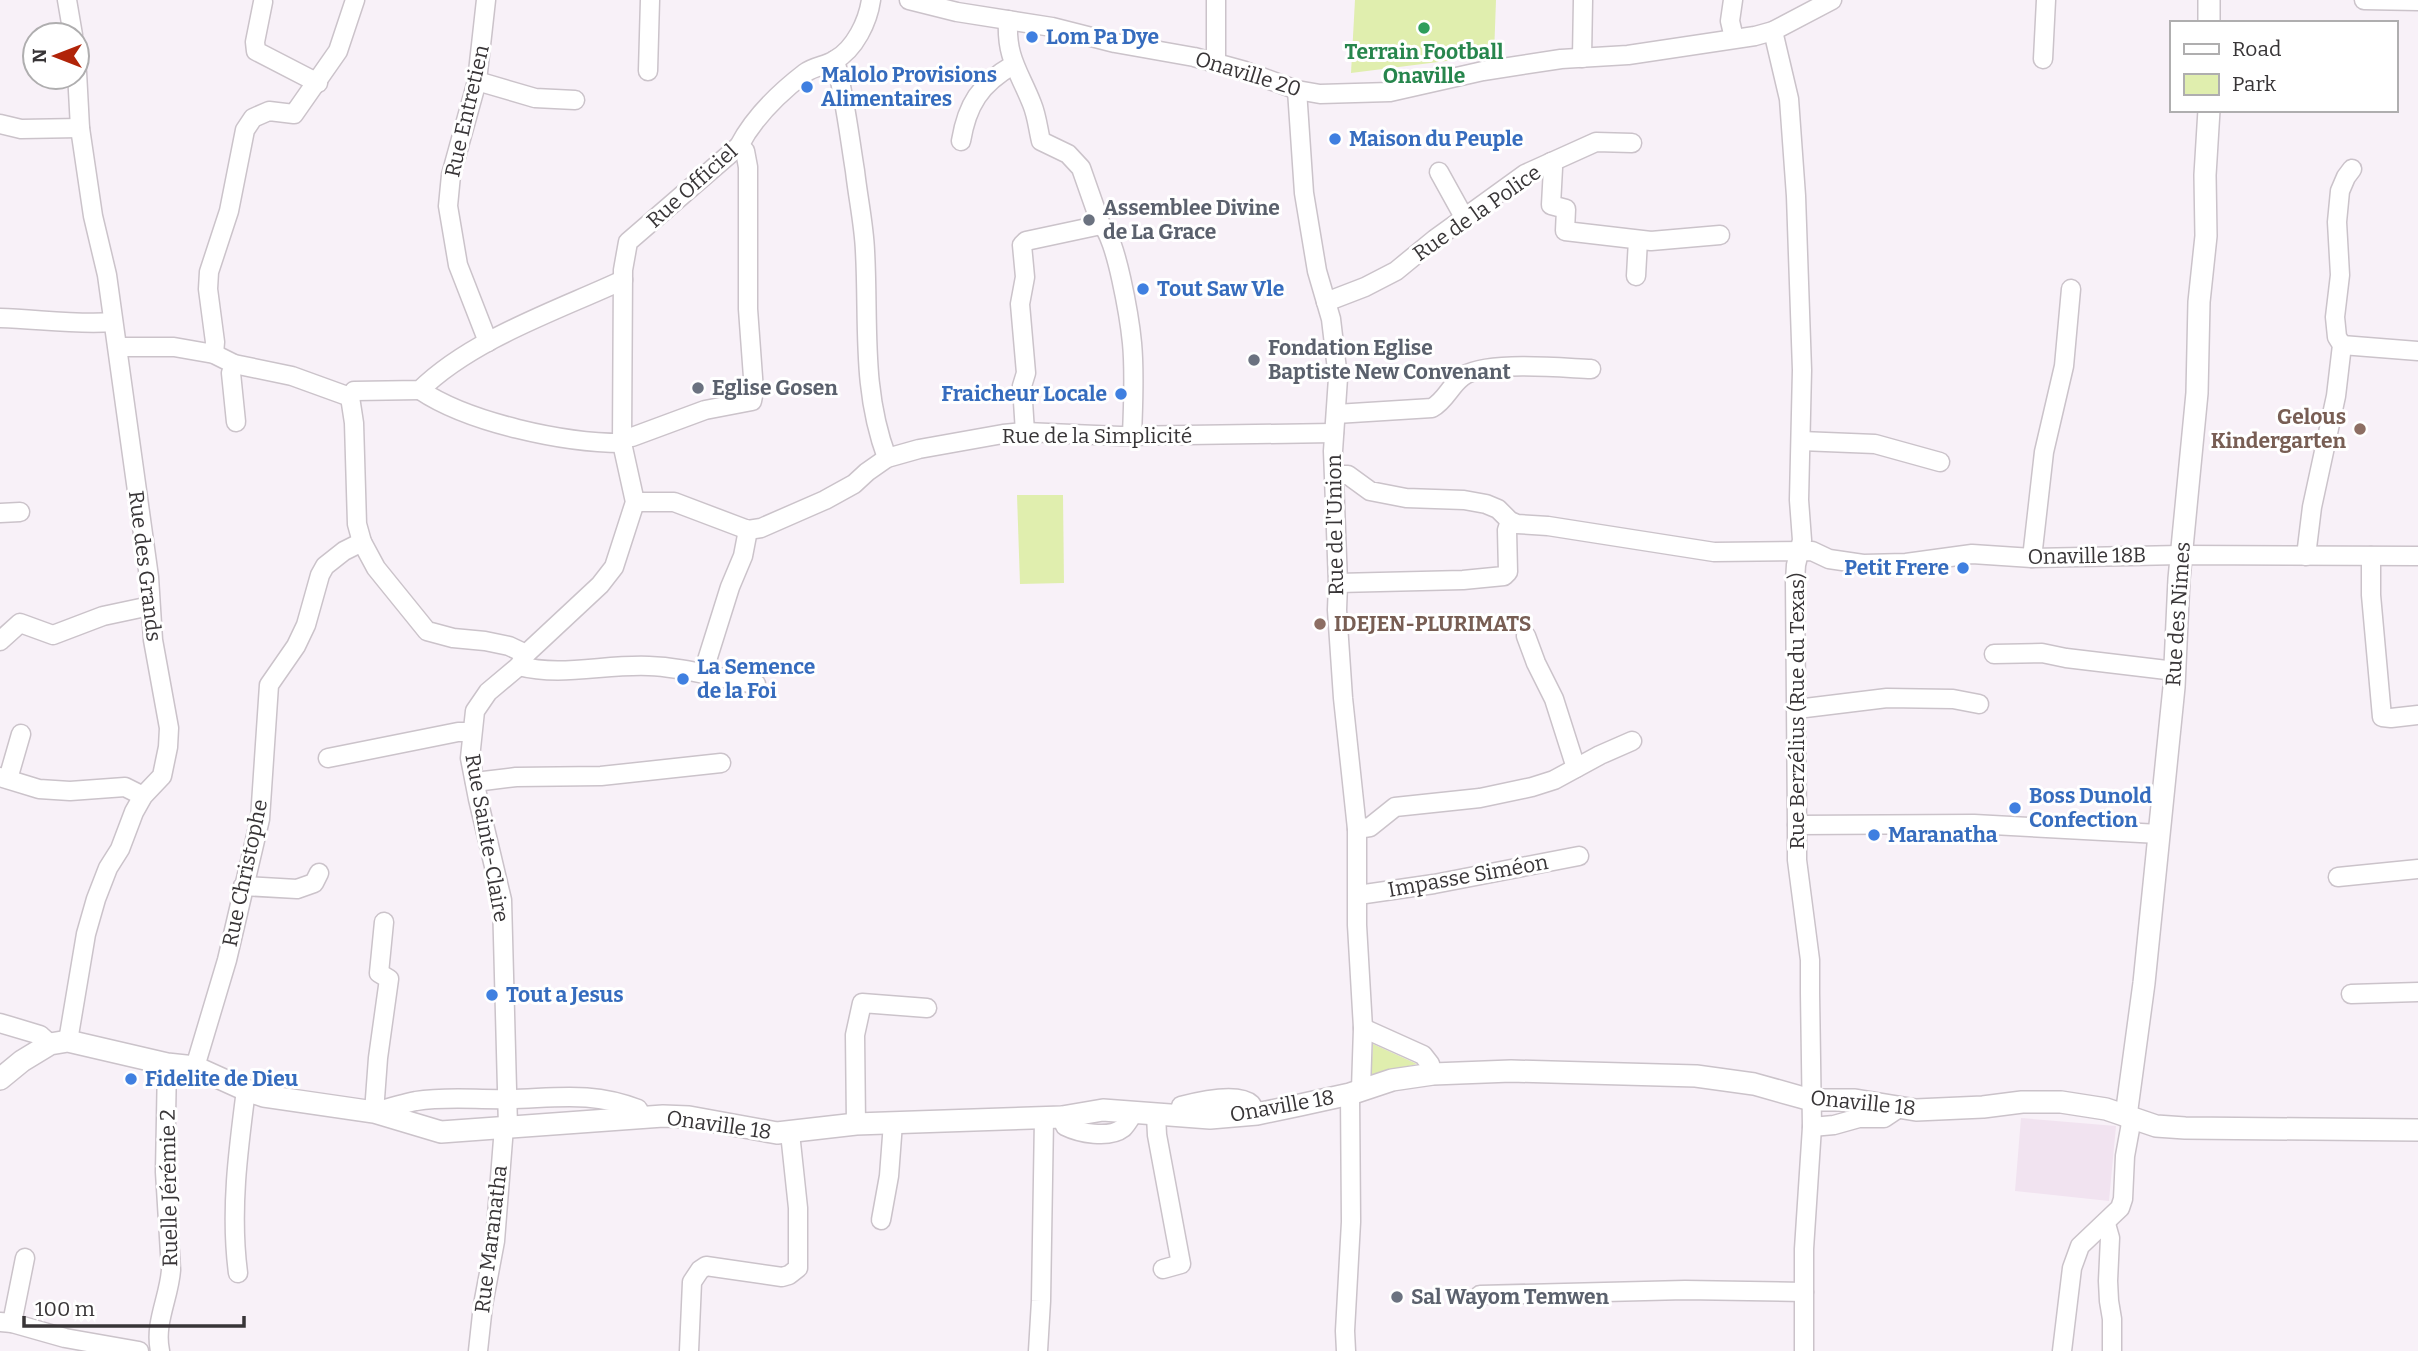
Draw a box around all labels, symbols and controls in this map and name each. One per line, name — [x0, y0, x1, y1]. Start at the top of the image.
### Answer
marker: Terrain Football Onaville — [1416, 20, 1432, 36]
north arrow — [21, 21, 91, 91]
legend — [2170, 21, 2397, 112]
place label: Lom Pa Dye — [1046, 24, 1159, 50]
marker: Lom Pa Dye — [1024, 29, 1040, 45]
text: Road — [2232, 36, 2281, 62]
place label: Terrain Football Onaville — [1345, 39, 1504, 89]
street label: Rue Entretien — [439, 42, 495, 180]
street label: Onaville 20 — [1192, 46, 1304, 102]
text: N — [28, 48, 51, 63]
place label: Malolo Provisions Alimentaires — [821, 62, 997, 112]
text: Park — [2232, 71, 2276, 97]
marker: Malolo Provisions Alimentaires — [799, 79, 815, 95]
place label: Maison du Peuple — [1349, 126, 1523, 152]
marker: Maison du Peuple — [1327, 131, 1343, 147]
street label: Rue Officiel — [641, 138, 743, 234]
street label: Rue de la Police — [1408, 159, 1546, 267]
place label: Assemblee Divine de La Grace — [1103, 195, 1280, 245]
marker: Assemblee Divine de La Grace — [1081, 212, 1097, 228]
place label: Tout Saw Vle — [1157, 276, 1284, 302]
marker: Tout Saw Vle — [1135, 281, 1151, 297]
place label: Fondation Eglise Baptiste New Convenant — [1268, 335, 1511, 385]
marker: Fondation Eglise Baptiste New Convenant — [1246, 352, 1262, 368]
place label: Eglise Gosen — [712, 375, 838, 401]
marker: Eglise Gosen — [690, 380, 706, 396]
place label: Fraicheur Locale — [941, 381, 1107, 407]
marker: Fraicheur Locale — [1113, 386, 1129, 402]
place label: Gelous Kindergarten — [2211, 404, 2346, 454]
marker: Gelous Kindergarten — [2352, 421, 2368, 437]
street label: Rue de la Simplicité — [1002, 423, 1192, 449]
street label: Rue de l'Union — [1321, 454, 1349, 596]
street label: Rue des Grands — [123, 489, 167, 643]
street label: Rue des Nimes — [2160, 541, 2196, 687]
street label: Onaville 18B — [2027, 542, 2147, 570]
place label: Petit Frere — [1844, 555, 1949, 581]
marker: Petit Frere — [1955, 560, 1971, 576]
street label: Rue Berzélius (Rue du Texas) — [1784, 573, 1810, 849]
place label: IDEJEN-PLURIMATS — [1334, 611, 1531, 637]
marker: IDEJEN-PLURIMATS — [1312, 616, 1328, 632]
place label: La Semence de la Foi — [697, 654, 815, 704]
marker: La Semence de la Foi — [675, 671, 691, 687]
street label: Rue Sainte-Claire — [459, 752, 515, 924]
place label: Boss Dunold Confection — [2029, 783, 2152, 833]
street label: Rue Christophe — [217, 797, 273, 949]
marker: Boss Dunold Confection — [2007, 800, 2023, 816]
place label: Maranatha — [1888, 822, 1998, 848]
marker: Maranatha — [1866, 827, 1882, 843]
street label: Impasse Siméon — [1386, 849, 1550, 903]
place label: Tout a Jesus — [506, 982, 623, 1008]
marker: Tout a Jesus — [484, 987, 500, 1003]
place label: Fidelite de Dieu — [145, 1066, 298, 1092]
marker: Fidelite de Dieu — [123, 1071, 139, 1087]
street label: Onaville 18 — [1228, 1084, 1336, 1128]
street label: Onaville 18 — [1809, 1085, 1917, 1121]
street label: Onaville 18 — [665, 1105, 773, 1145]
street label: Ruelle Jérémie 2 — [155, 1109, 183, 1267]
street label: Rue Maranatha — [469, 1163, 513, 1314]
scale bar — [24, 1284, 245, 1328]
place label: Sal Wayom Temwen — [1411, 1284, 1610, 1310]
marker: Sal Wayom Temwen — [1389, 1289, 1405, 1305]
text: 100 m — [35, 1296, 95, 1322]

